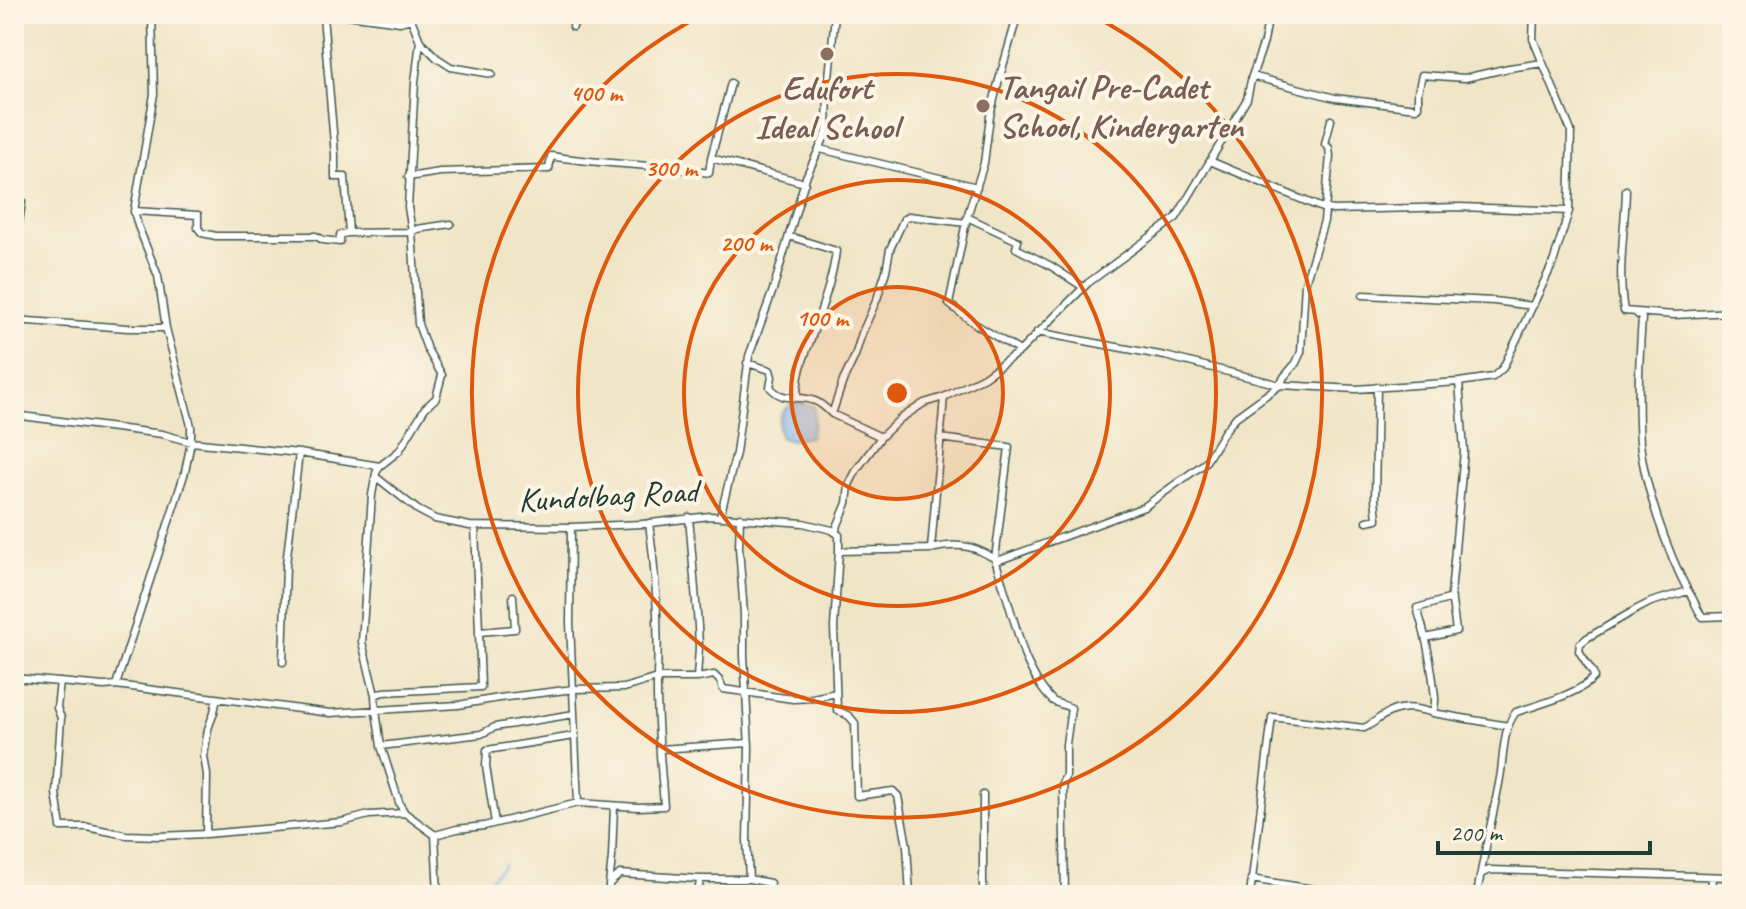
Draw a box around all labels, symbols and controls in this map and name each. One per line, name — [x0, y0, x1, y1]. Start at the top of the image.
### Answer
marker: Edufort Ideal School — [818, 45, 836, 63]
place label: Tangail Pre-Cadet School, Kindergarten — [999, 65, 1245, 147]
place label: Edufort Ideal School — [755, 66, 905, 148]
text: 400 m — [570, 78, 624, 108]
marker: Tangail Pre-Cadet School, Kindergarten — [974, 97, 992, 115]
text: 300 m — [645, 153, 699, 183]
text: 200 m — [720, 228, 774, 258]
text: 100 m — [796, 303, 850, 333]
centre of rings — [883, 379, 911, 407]
street label: Kundolbag Road — [517, 469, 704, 521]
scale bar — [1438, 805, 1650, 855]
text: 200 m — [1450, 818, 1504, 848]

